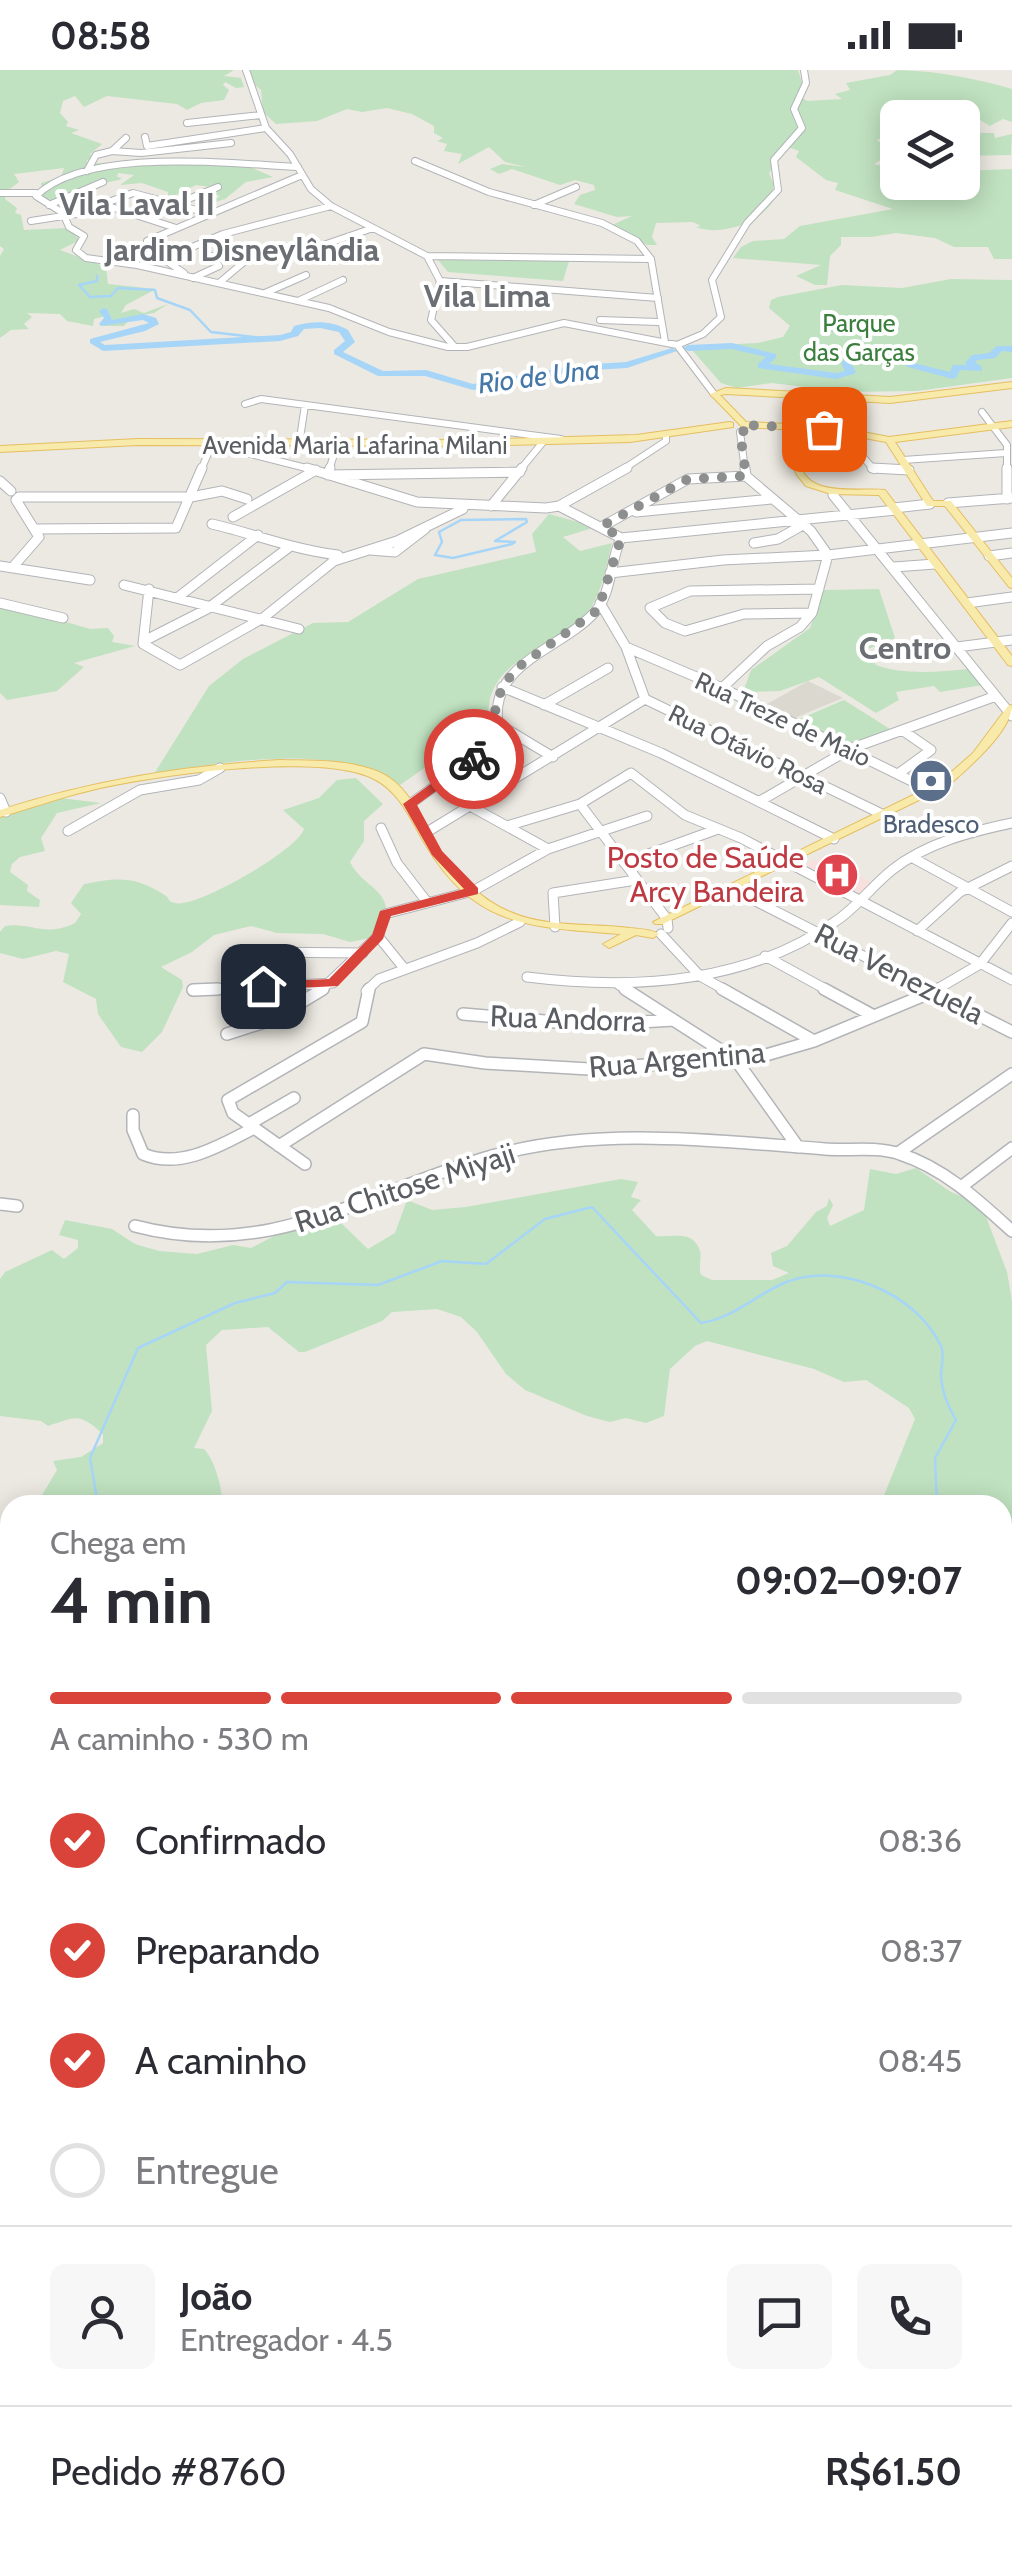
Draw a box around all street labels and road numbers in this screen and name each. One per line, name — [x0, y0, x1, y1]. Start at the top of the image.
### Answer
street label: Avenida Maria Lafarina Milani — [202, 430, 508, 460]
street label: Rua Treze de Maio — [690, 665, 876, 773]
street label: Rua Otávio Rosa — [664, 698, 832, 800]
street label: Rua Venezuela — [808, 915, 991, 1032]
street label: Rua Andorra — [489, 997, 647, 1040]
street label: Rua Argentina — [587, 1033, 767, 1086]
street label: Rua Chitose Miyaji — [290, 1135, 520, 1241]

